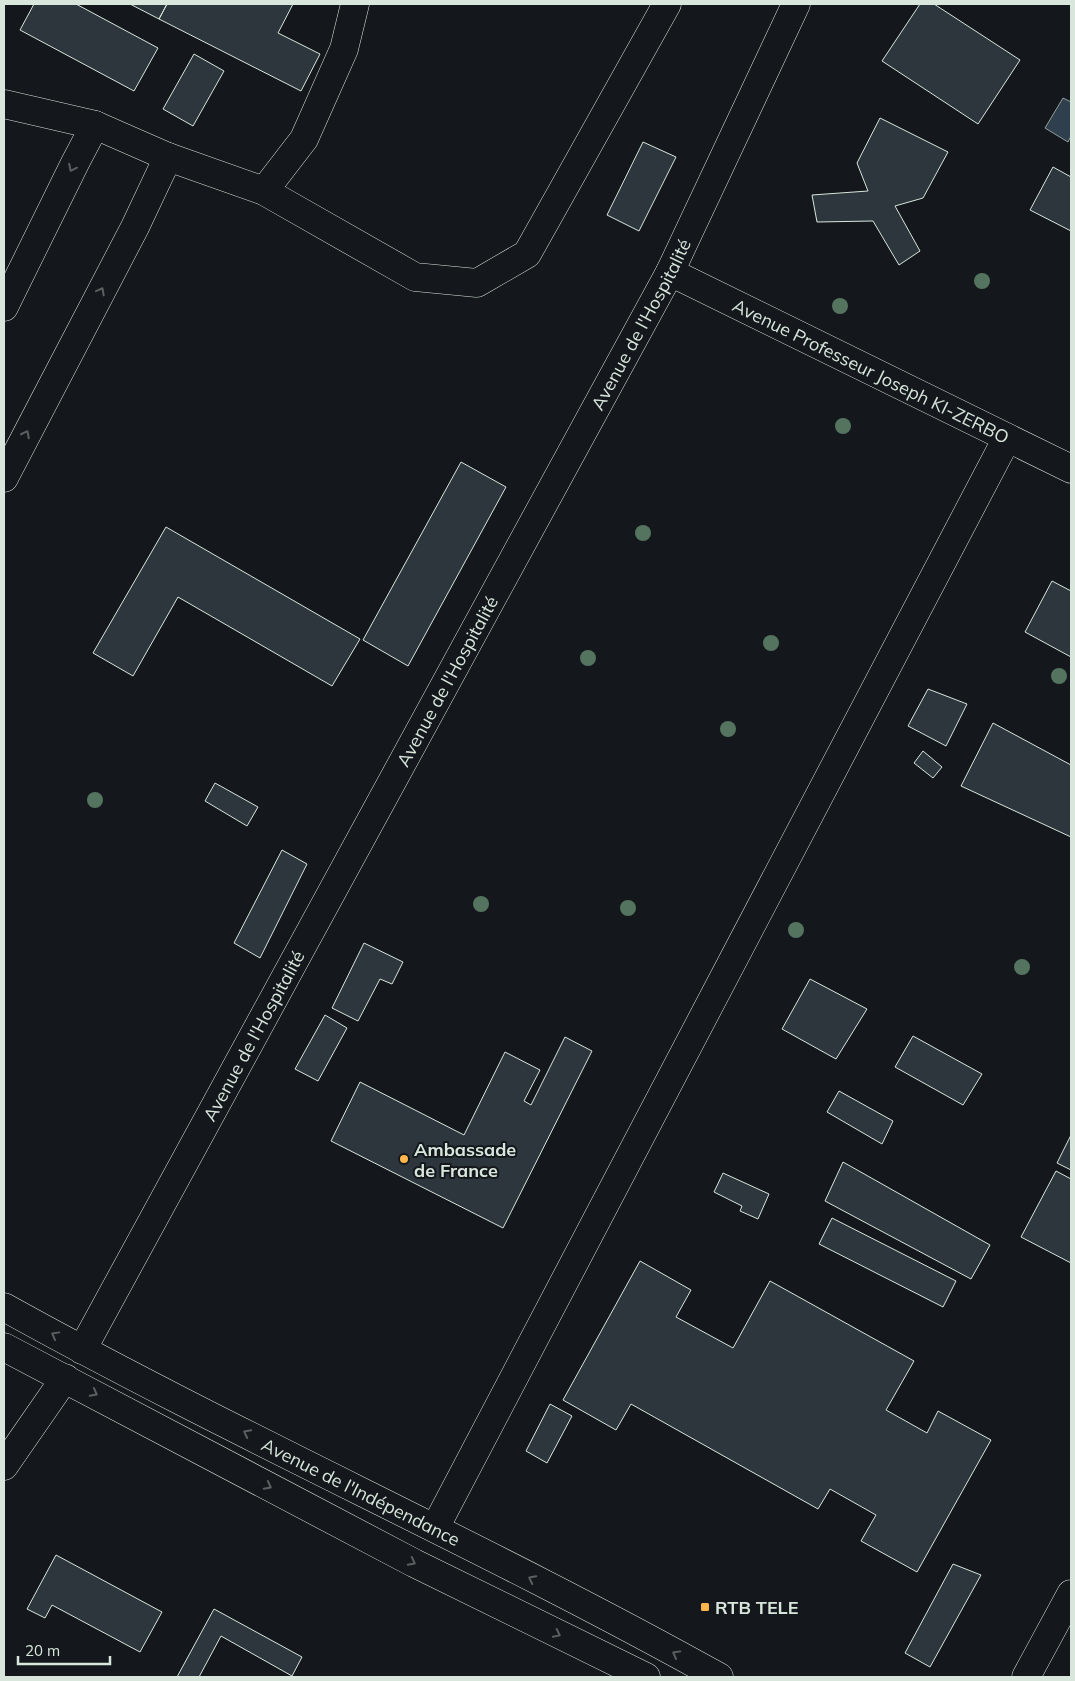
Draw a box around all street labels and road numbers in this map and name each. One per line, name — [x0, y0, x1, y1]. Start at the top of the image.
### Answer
street label: Avenue de l'Hospitalité — [585, 235, 696, 414]
street label: Avenue Professeur Joseph KI-ZERBO — [729, 293, 1013, 448]
street label: Avenue de l'Hospitalité — [391, 592, 503, 770]
street label: Avenue de l'Hospitalité — [198, 946, 309, 1125]
street label: Avenue de l'Indépendance — [258, 1432, 464, 1551]

